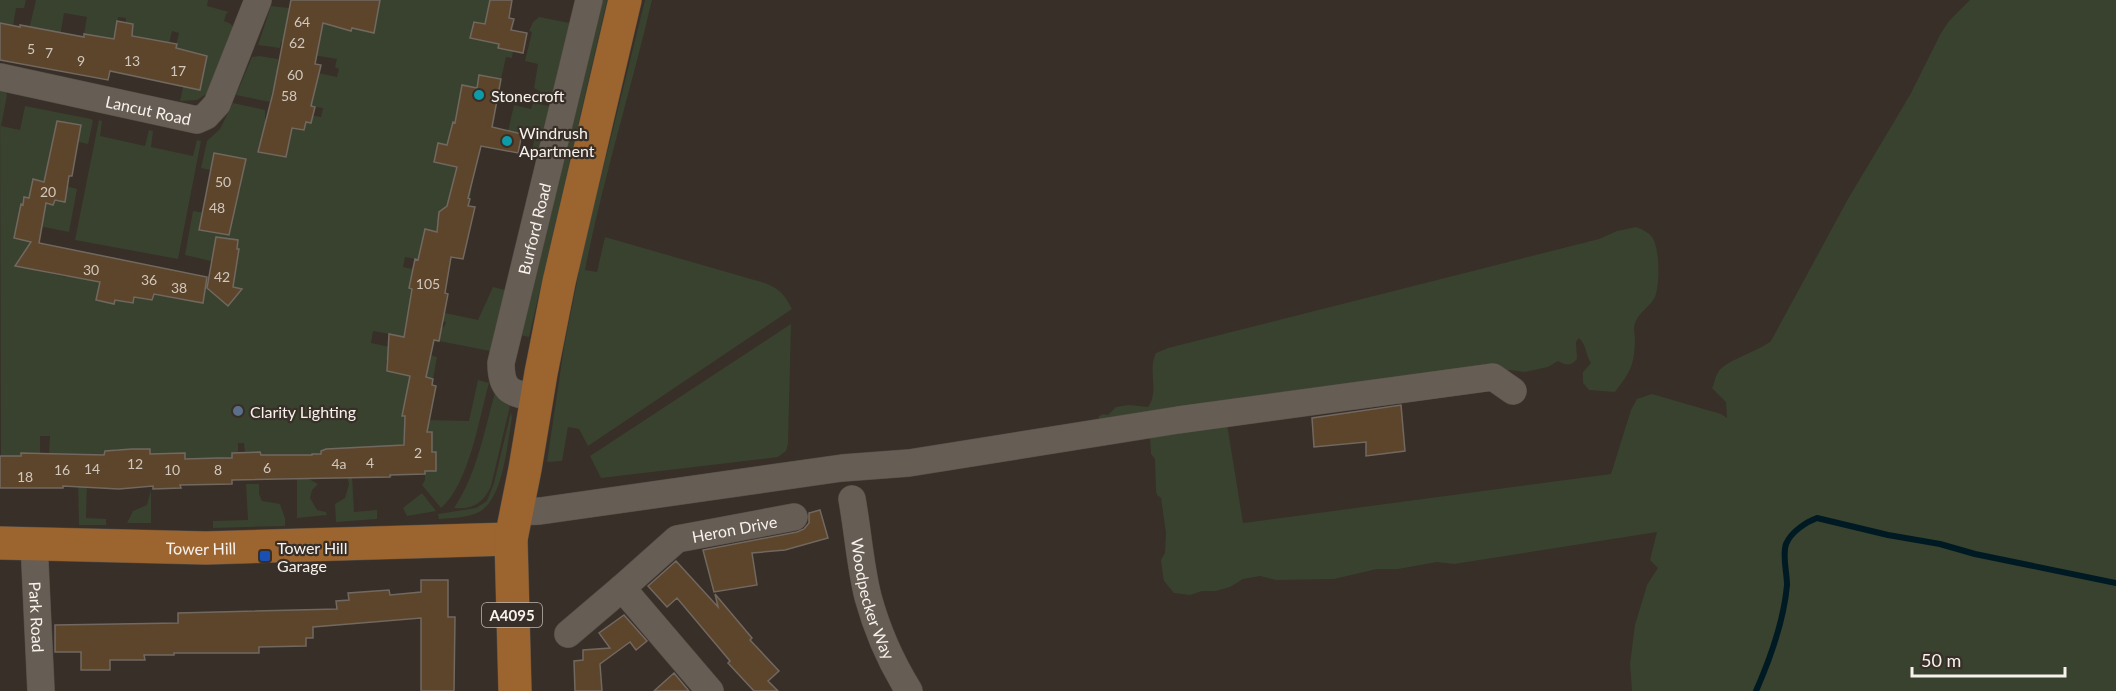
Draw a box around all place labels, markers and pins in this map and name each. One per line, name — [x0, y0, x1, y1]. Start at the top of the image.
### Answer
place label: Stonecroft — [491, 86, 564, 105]
marker: Stonecroft — [472, 88, 486, 102]
place label: Windrush Apartment — [519, 123, 595, 160]
marker: Windrush Apartment — [500, 134, 514, 148]
place label: Clarity Lighting — [250, 402, 356, 421]
marker: Clarity Lighting — [231, 404, 245, 418]
place label: Tower Hill Garage — [277, 538, 347, 575]
marker: Tower Hill Garage — [258, 549, 272, 563]

